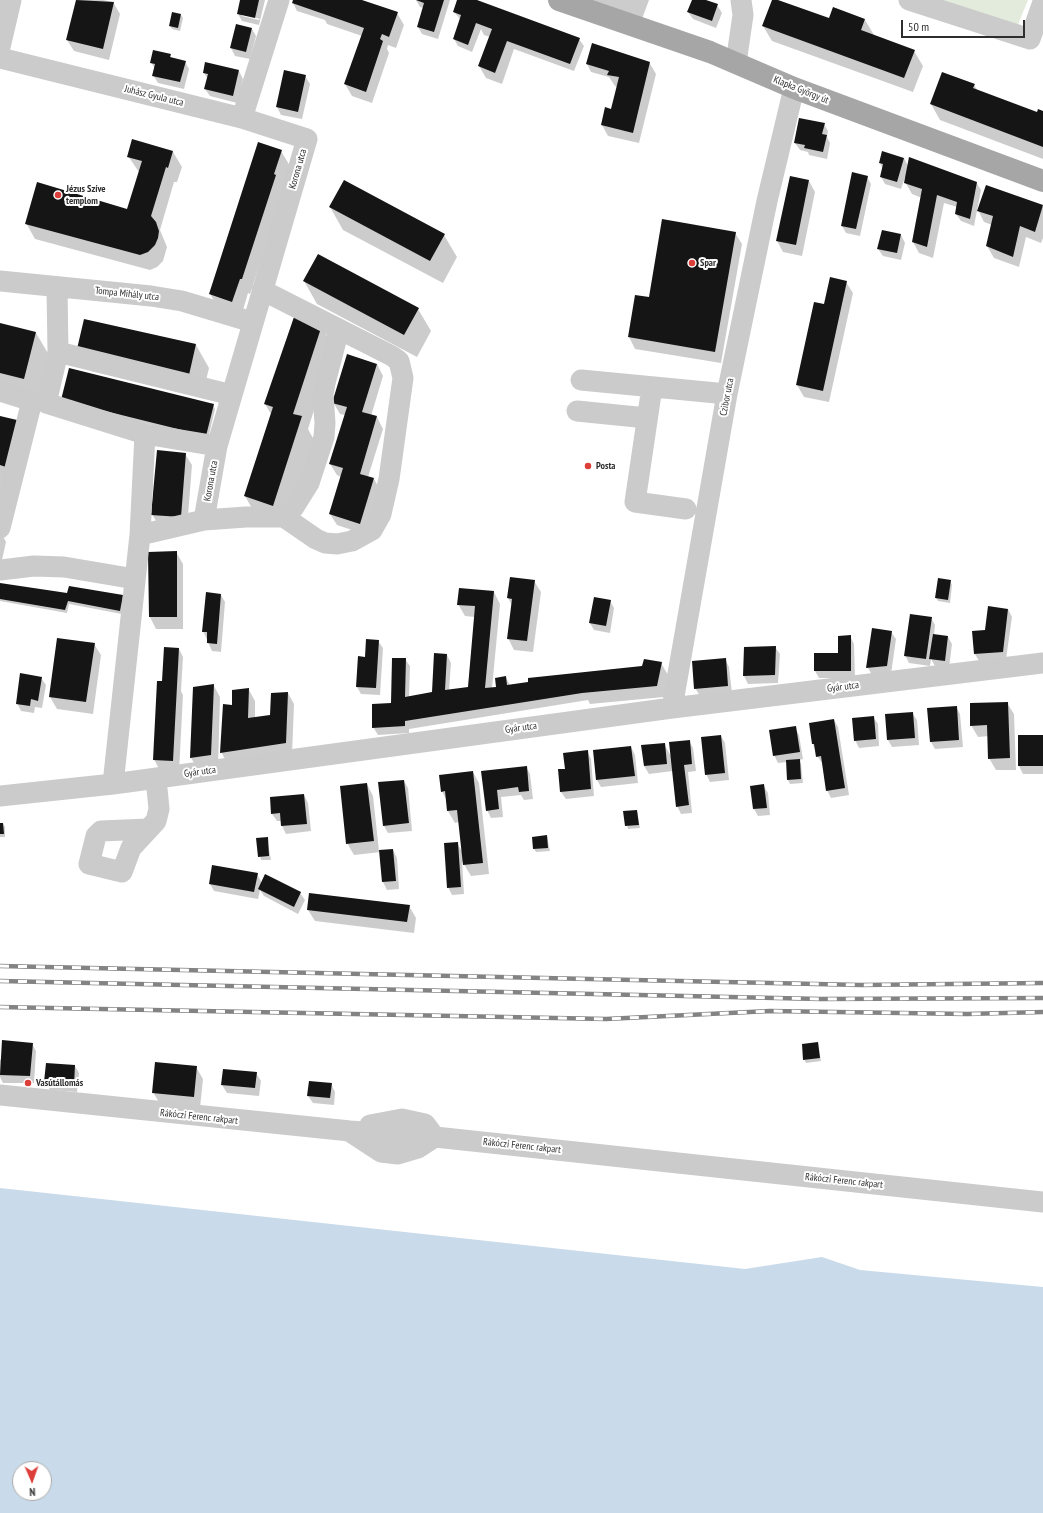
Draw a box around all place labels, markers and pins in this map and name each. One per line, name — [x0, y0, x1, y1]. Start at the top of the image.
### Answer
place label: Jézus Szíve templom — [66, 183, 106, 206]
marker: Jézus Szíve templom — [53, 190, 63, 200]
place label: Spar — [700, 257, 716, 269]
marker: Spar — [687, 258, 697, 268]
place label: Posta — [596, 460, 615, 472]
marker: Posta — [583, 461, 593, 471]
place label: Vasútállomás — [36, 1077, 83, 1089]
marker: Vasútállomás — [23, 1078, 33, 1088]

